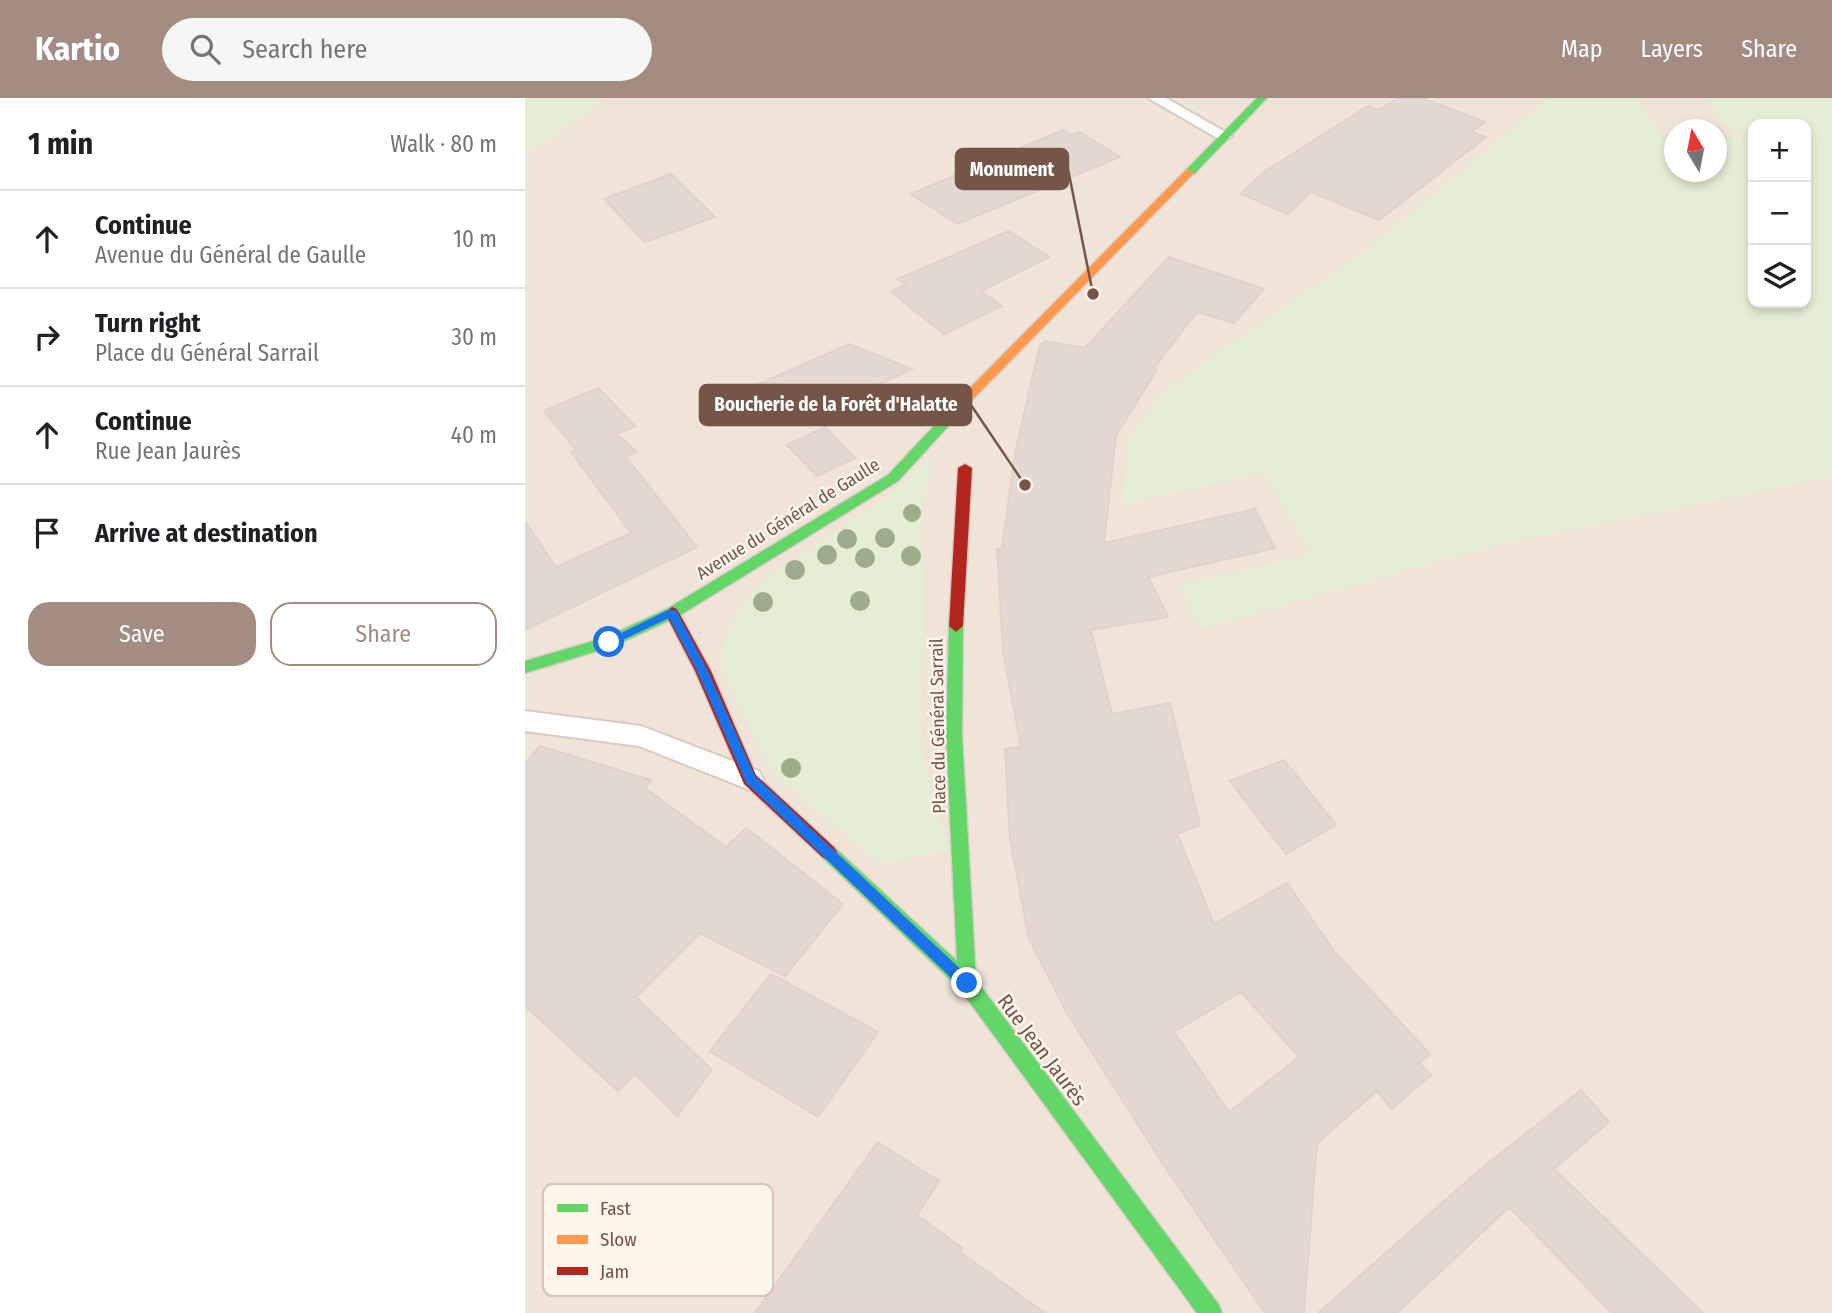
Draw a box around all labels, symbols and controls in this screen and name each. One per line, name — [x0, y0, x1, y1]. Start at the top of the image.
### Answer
search box — [162, 18, 652, 81]
text: Kartio — [35, 29, 120, 69]
icon: search — [186, 30, 224, 68]
text: Search here — [242, 34, 367, 65]
text: Map — [1561, 35, 1603, 63]
text: Layers — [1641, 35, 1703, 63]
text: Share — [1741, 35, 1797, 63]
north arrow — [1664, 119, 1727, 182]
map controls — [1748, 119, 1811, 308]
button: + — [1748, 119, 1811, 182]
text: 1 min — [28, 126, 93, 162]
text: Walk · 80 m — [390, 130, 497, 158]
callout: Monument — [956, 149, 1068, 189]
text: Monument — [970, 158, 1055, 181]
button: − — [1748, 182, 1811, 245]
text: Continue — [95, 210, 192, 241]
icon: ahead — [28, 220, 66, 258]
text: 10 m — [453, 225, 497, 253]
text: Avenue du Général de Gaulle — [95, 241, 366, 269]
button: layers — [1748, 245, 1811, 308]
text: Turn right — [95, 308, 201, 339]
icon: right — [28, 318, 66, 356]
text: 30 m — [452, 323, 497, 351]
text: Place du Général Sarrail — [95, 339, 319, 367]
callout: Boucherie de la Forêt d'Halatte — [700, 385, 971, 425]
text: Boucherie de la Forêt d'Halatte — [714, 393, 958, 416]
text: Continue — [95, 406, 192, 437]
icon: ahead — [28, 416, 66, 454]
text: 40 m — [451, 421, 497, 449]
text: Rue Jean Jaurès — [95, 437, 241, 465]
street label: Avenue du Général de Gaulle — [692, 453, 884, 585]
icon: arrive — [28, 514, 66, 552]
text: Arrive at destination — [95, 518, 318, 549]
button: Save — [28, 602, 256, 666]
button: Share — [270, 602, 497, 666]
route start — [593, 626, 624, 657]
street label: Place du Général Sarrail — [925, 638, 951, 814]
route end — [951, 967, 982, 998]
street label: Rue Jean Jaurès — [992, 989, 1092, 1111]
legend — [543, 1184, 773, 1296]
text: Fast — [600, 1197, 631, 1220]
text: Slow — [600, 1228, 637, 1251]
text: Jam — [600, 1260, 629, 1283]

